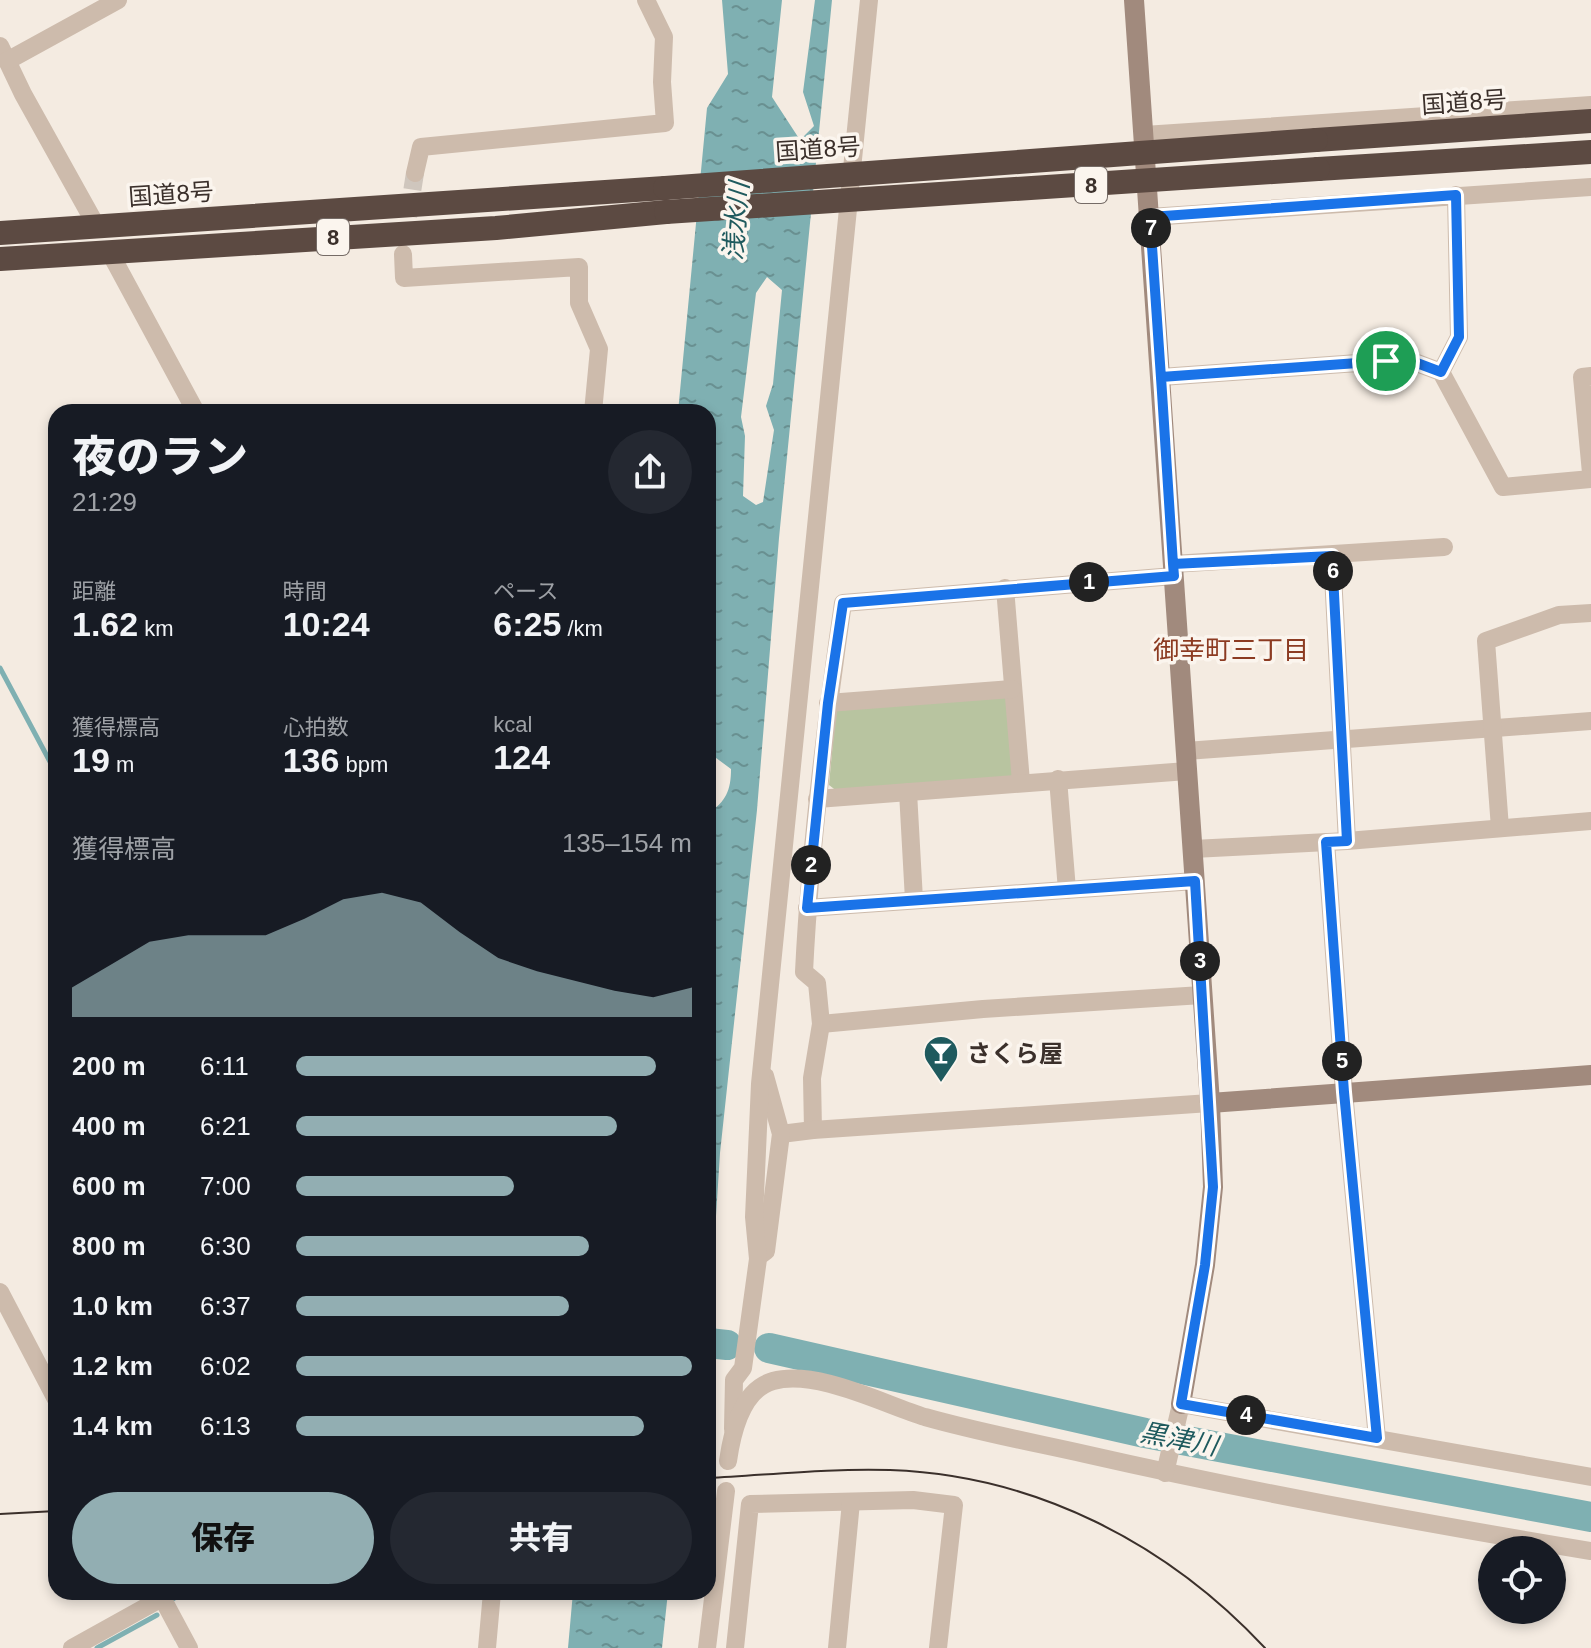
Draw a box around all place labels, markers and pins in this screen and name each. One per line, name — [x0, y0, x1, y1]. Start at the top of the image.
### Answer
pin: 7 — [1131, 208, 1171, 248]
pin — [1352, 327, 1420, 395]
pin: 6 — [1313, 551, 1353, 591]
pin: 1 — [1069, 562, 1109, 602]
pin: 2 — [791, 845, 831, 885]
pin: 3 — [1180, 941, 1220, 981]
bar icon: さくら屋 — [922, 1034, 960, 1084]
place label: さくら屋 — [967, 1040, 1063, 1067]
pin: 5 — [1322, 1041, 1362, 1081]
pin: 4 — [1226, 1395, 1266, 1435]

